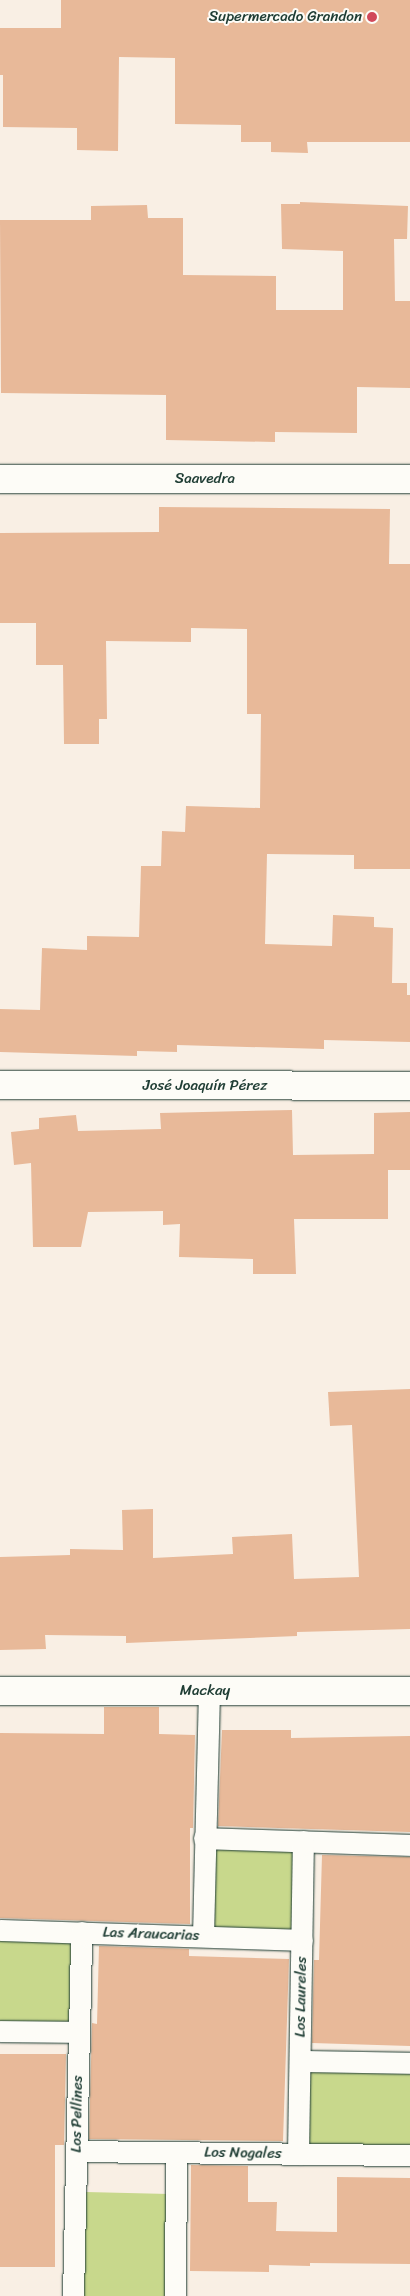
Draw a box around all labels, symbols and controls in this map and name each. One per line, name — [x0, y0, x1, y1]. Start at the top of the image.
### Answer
place label: Supermercado Grandon — [209, 8, 362, 26]
marker: Supermercado Grandon — [366, 11, 378, 23]
street label: Saavedra — [175, 470, 235, 488]
street label: José Joaquín Pérez — [143, 1077, 267, 1095]
street label: Mackay — [180, 1682, 230, 1700]
street label: Las Araucarias — [102, 1923, 200, 1945]
street label: Los Laureles — [291, 1957, 311, 2037]
street label: Los Pellines — [67, 2075, 87, 2153]
street label: Los Nogales — [205, 2143, 281, 2163]

